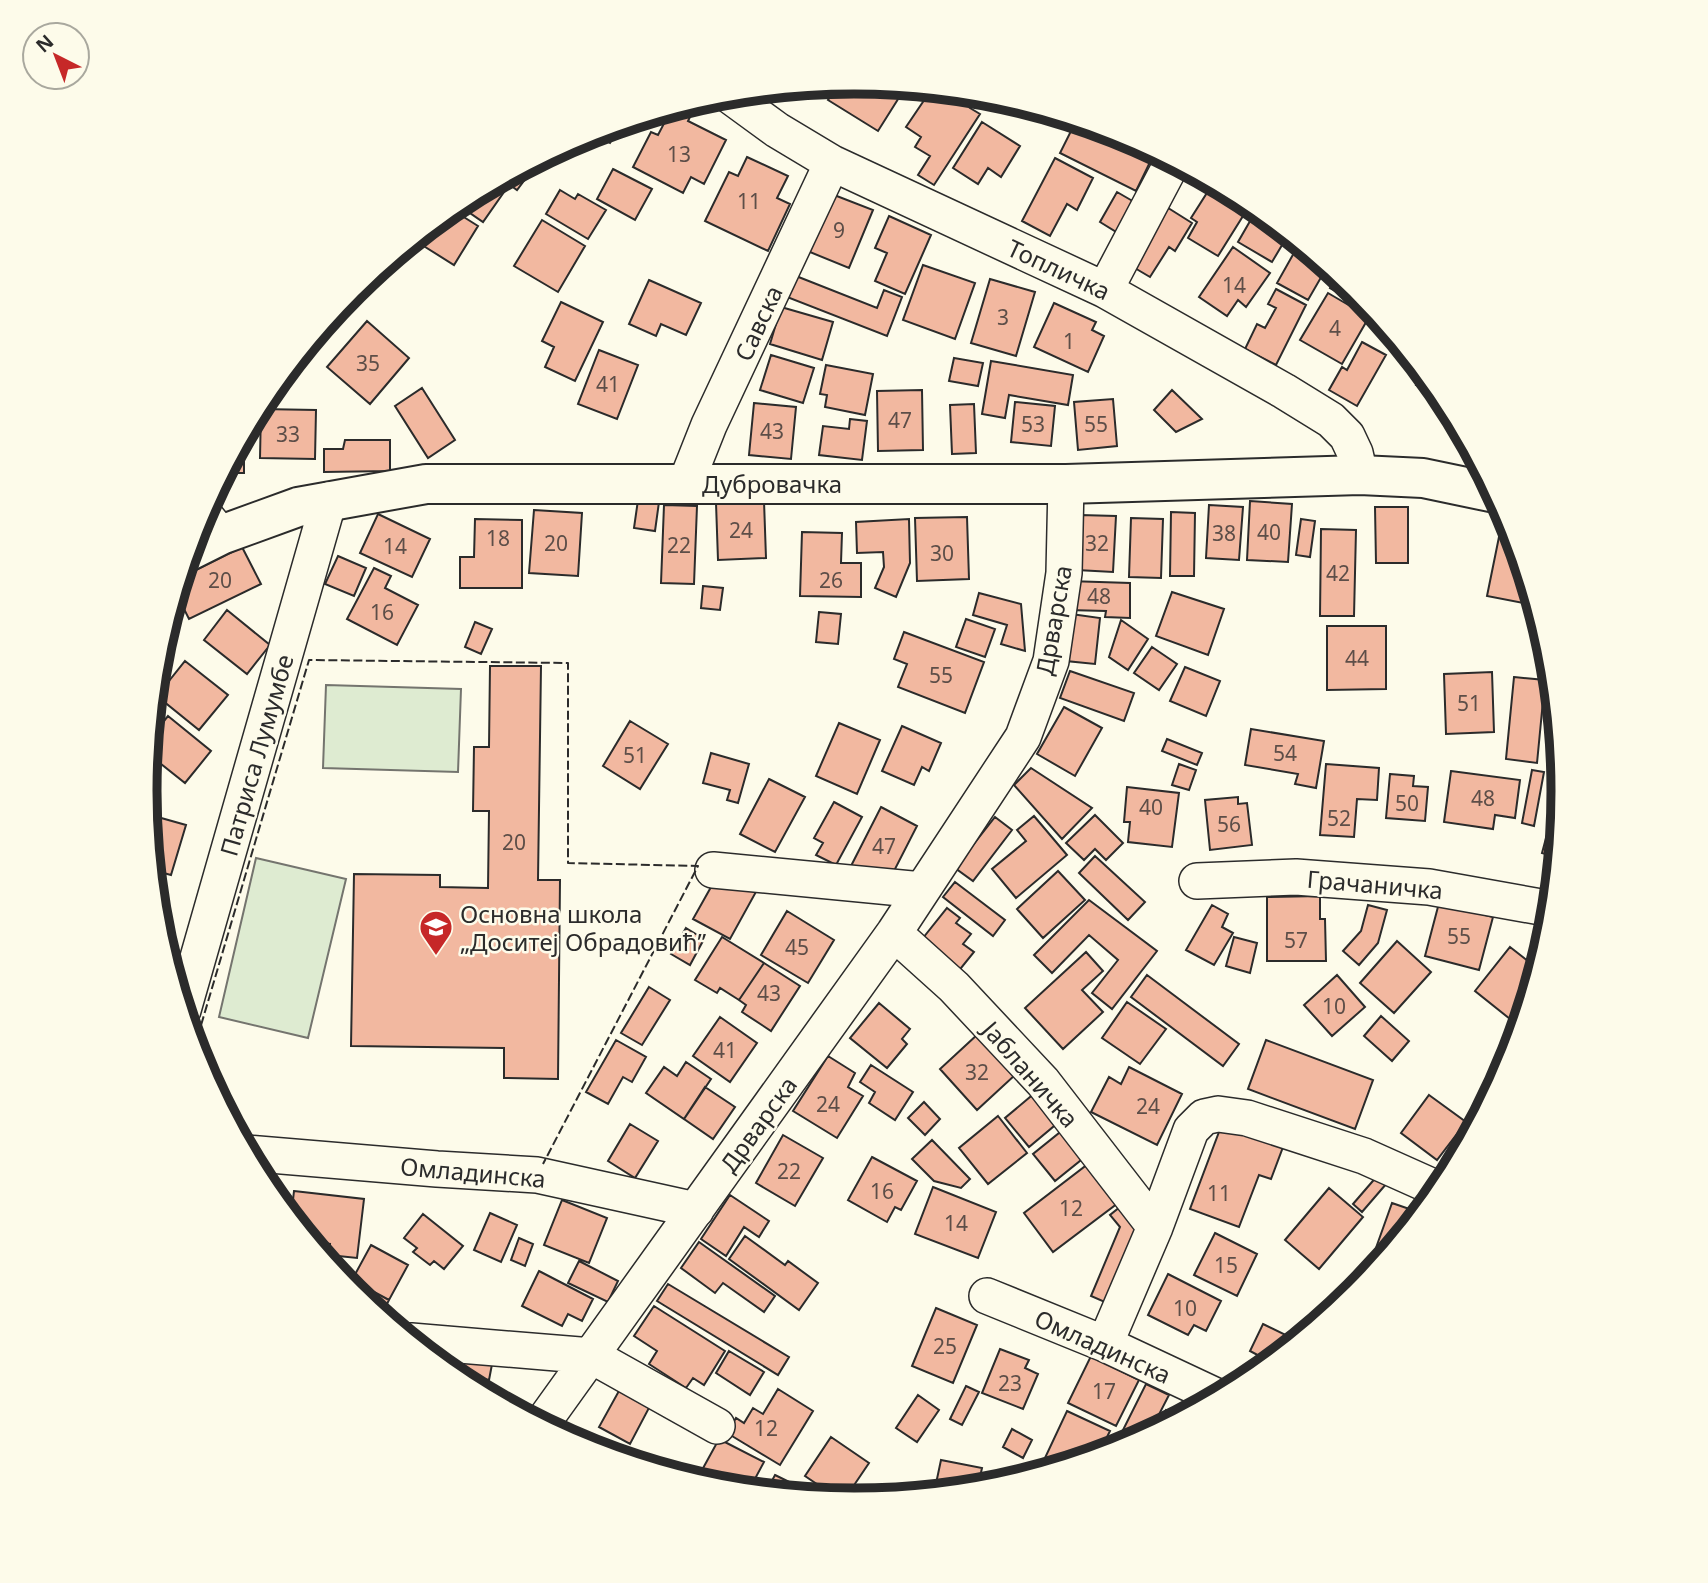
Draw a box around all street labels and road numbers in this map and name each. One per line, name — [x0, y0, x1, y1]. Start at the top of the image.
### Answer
street label: Топличка — [1002, 231, 1116, 307]
street label: Савска — [726, 280, 790, 366]
street label: Дубровачка — [702, 467, 842, 500]
street label: Дрварска — [1027, 562, 1079, 678]
street label: Патриса Лумумбе — [211, 650, 301, 860]
street label: Грачаничка — [1306, 862, 1444, 906]
street label: Јабланичка — [974, 1012, 1086, 1134]
street label: Дрварска — [712, 1069, 804, 1179]
street label: Омладинска — [399, 1149, 547, 1195]
street label: Омладинска — [1030, 1301, 1176, 1391]

